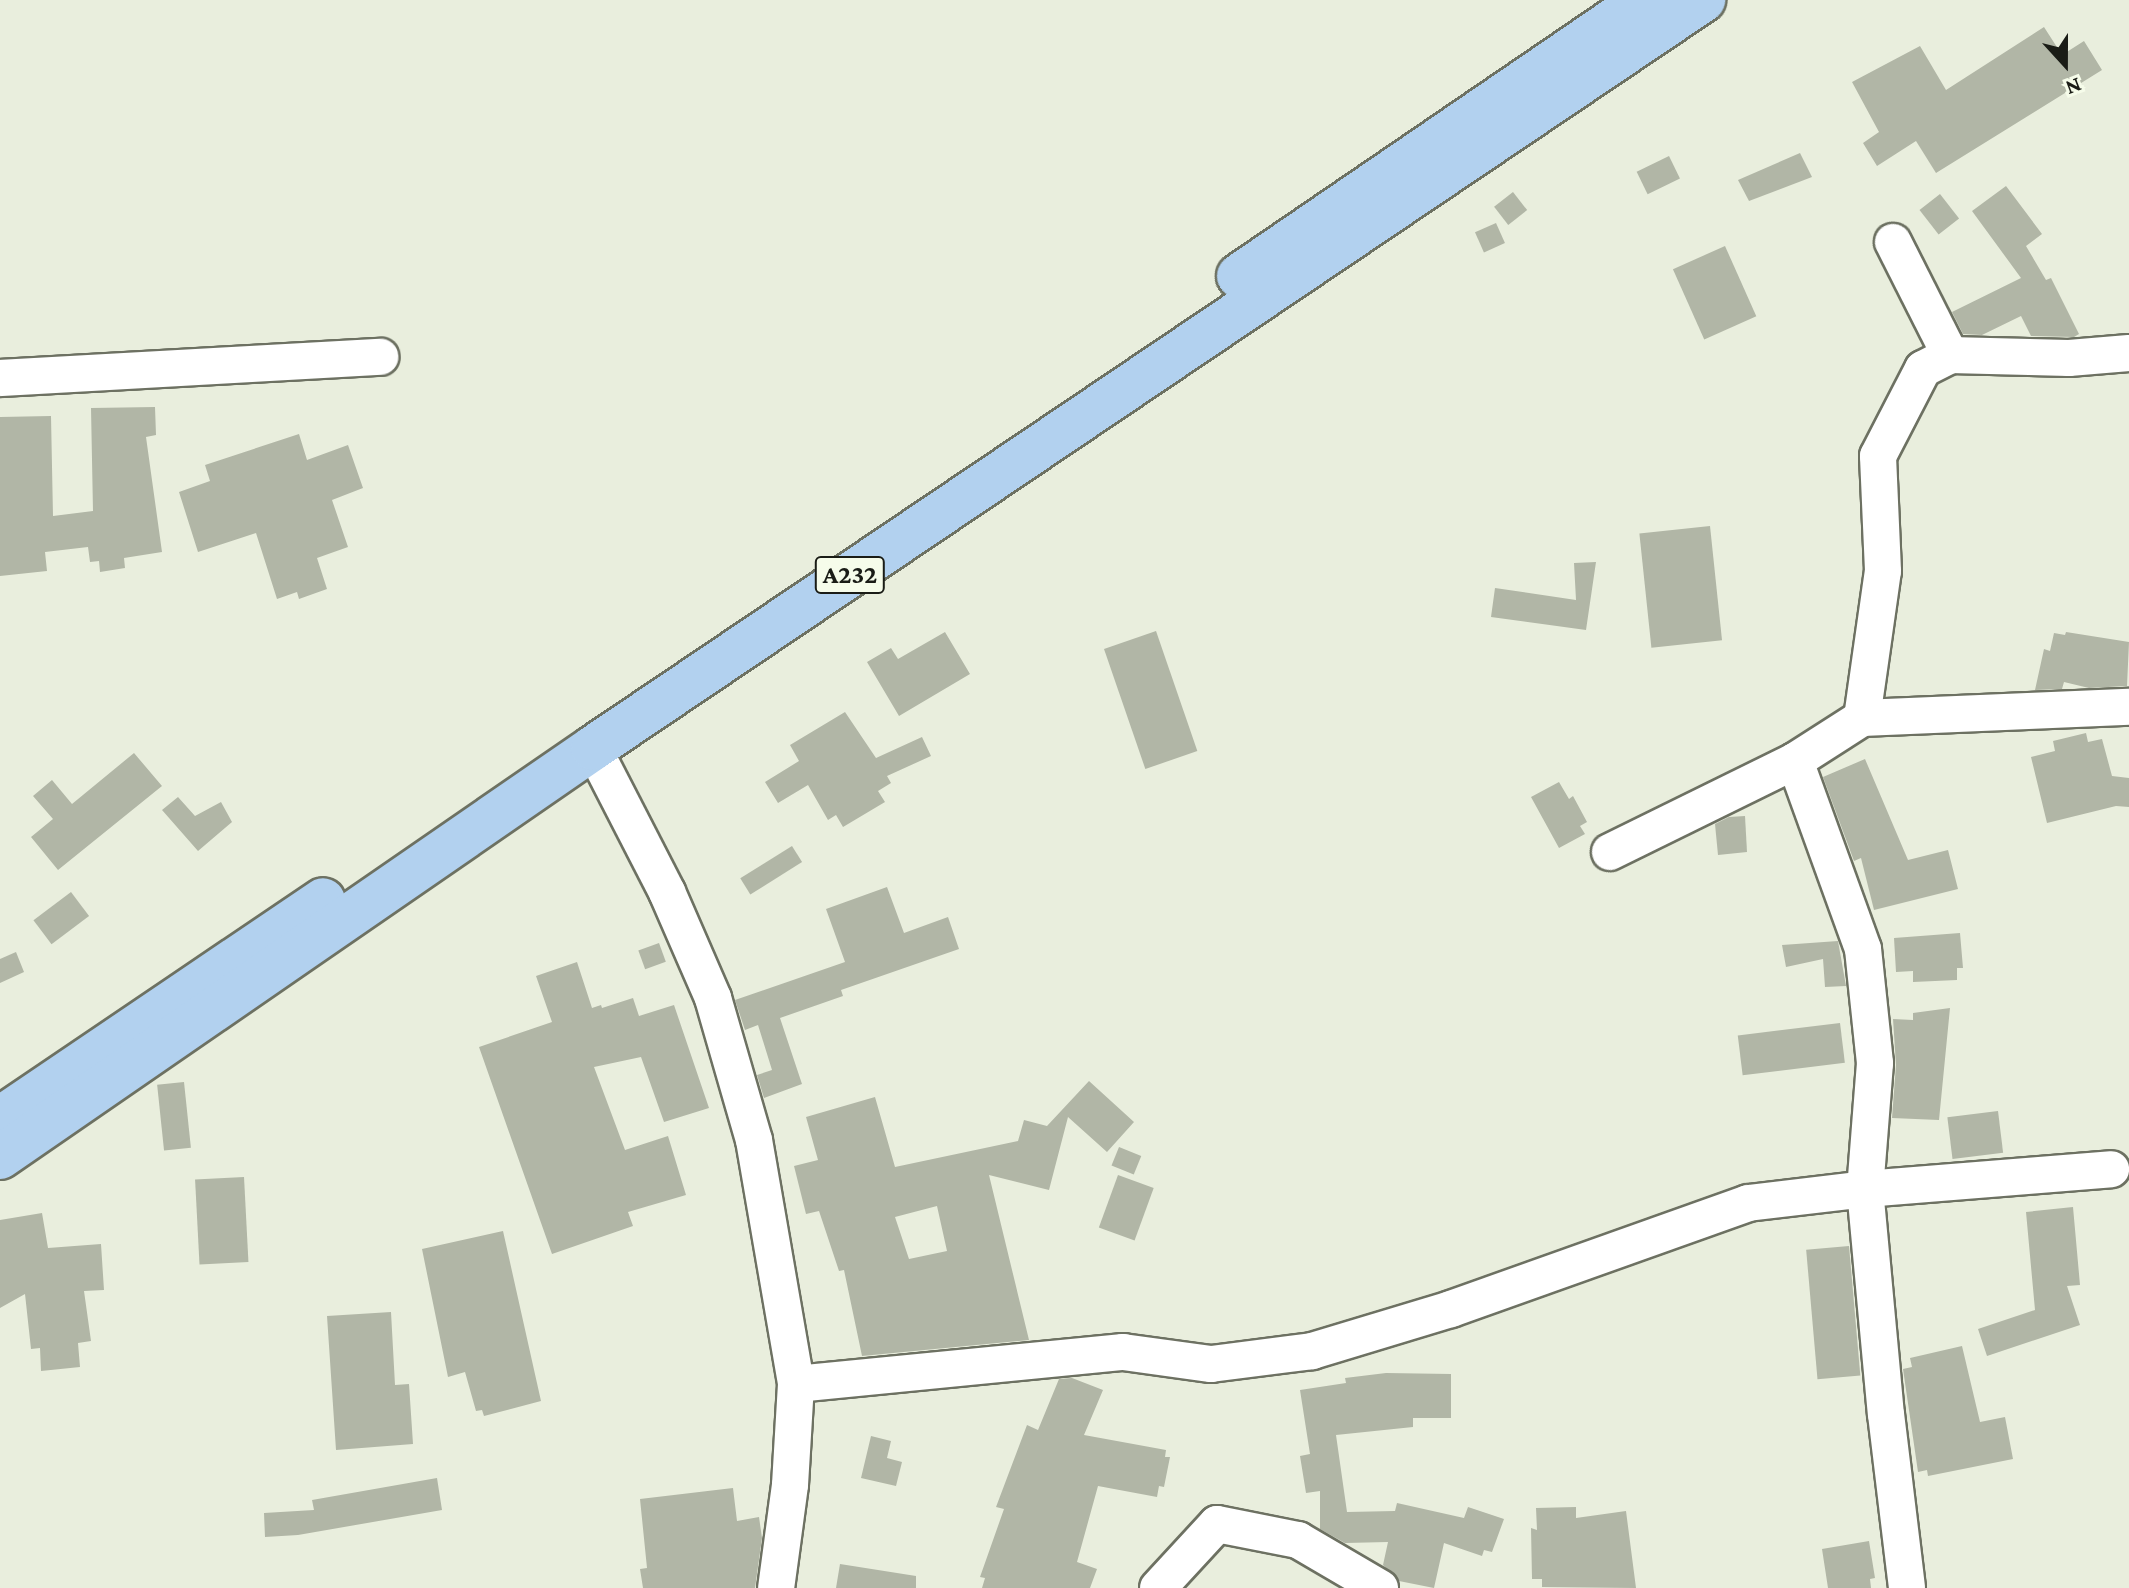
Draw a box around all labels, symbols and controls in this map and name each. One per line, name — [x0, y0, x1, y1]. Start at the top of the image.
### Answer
north arrow — [2025, 24, 2105, 104]
text: N — [2062, 73, 2085, 101]
road number: A232 — [814, 553, 886, 597]

